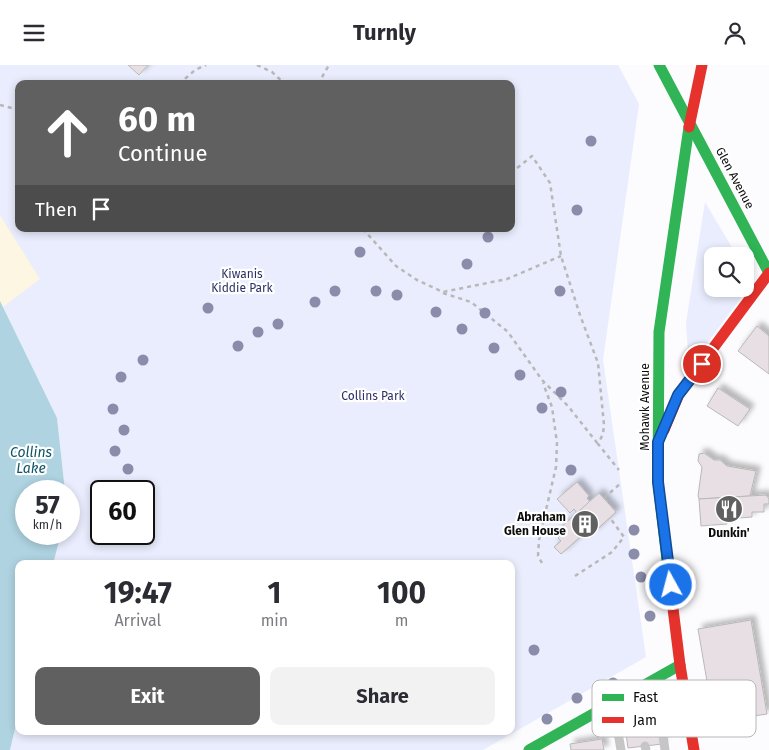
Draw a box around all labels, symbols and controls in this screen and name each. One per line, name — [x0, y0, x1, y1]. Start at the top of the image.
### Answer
icon: menu — [20, 19, 48, 47]
text: Turnly — [353, 19, 416, 46]
icon: person — [721, 19, 749, 47]
text: 60 m — [118, 98, 196, 140]
icon: ahead — [35, 100, 100, 165]
text: Continue — [118, 140, 207, 167]
street label: Glen Avenue — [713, 145, 757, 211]
icon: arrive — [87, 195, 115, 223]
text: Then — [35, 198, 77, 221]
map controls — [704, 247, 754, 297]
button: search — [704, 247, 754, 297]
park label: Kiwanis Kiddie Park — [211, 267, 274, 295]
pin — [681, 343, 723, 385]
icon: arrive — [688, 350, 716, 378]
street label: Mohawk Avenue — [638, 363, 652, 451]
park label: Collins Park — [341, 389, 406, 403]
water label: Collins Lake — [10, 444, 53, 477]
speed limit sign: 60 — [90, 480, 155, 545]
text: 57 — [35, 491, 60, 521]
restaurant icon: Dunkin' — [714, 494, 744, 524]
building icon: Abraham Glen House — [570, 509, 600, 539]
place label: Abraham Glen House — [504, 510, 566, 538]
text: km/h — [33, 518, 62, 532]
place label: Dunkin' — [708, 526, 750, 540]
position arrow — [644, 558, 696, 610]
text: 19:47 — [104, 575, 172, 611]
text: 1 — [267, 575, 281, 611]
text: 100 — [377, 575, 426, 611]
text: Arrival — [114, 611, 161, 630]
text: min — [261, 611, 288, 630]
text: m — [395, 611, 408, 630]
button: Exit — [35, 667, 260, 725]
button: Share — [270, 667, 495, 725]
legend — [592, 680, 756, 737]
text: Fast — [633, 689, 659, 706]
text: Jam — [633, 712, 657, 729]

